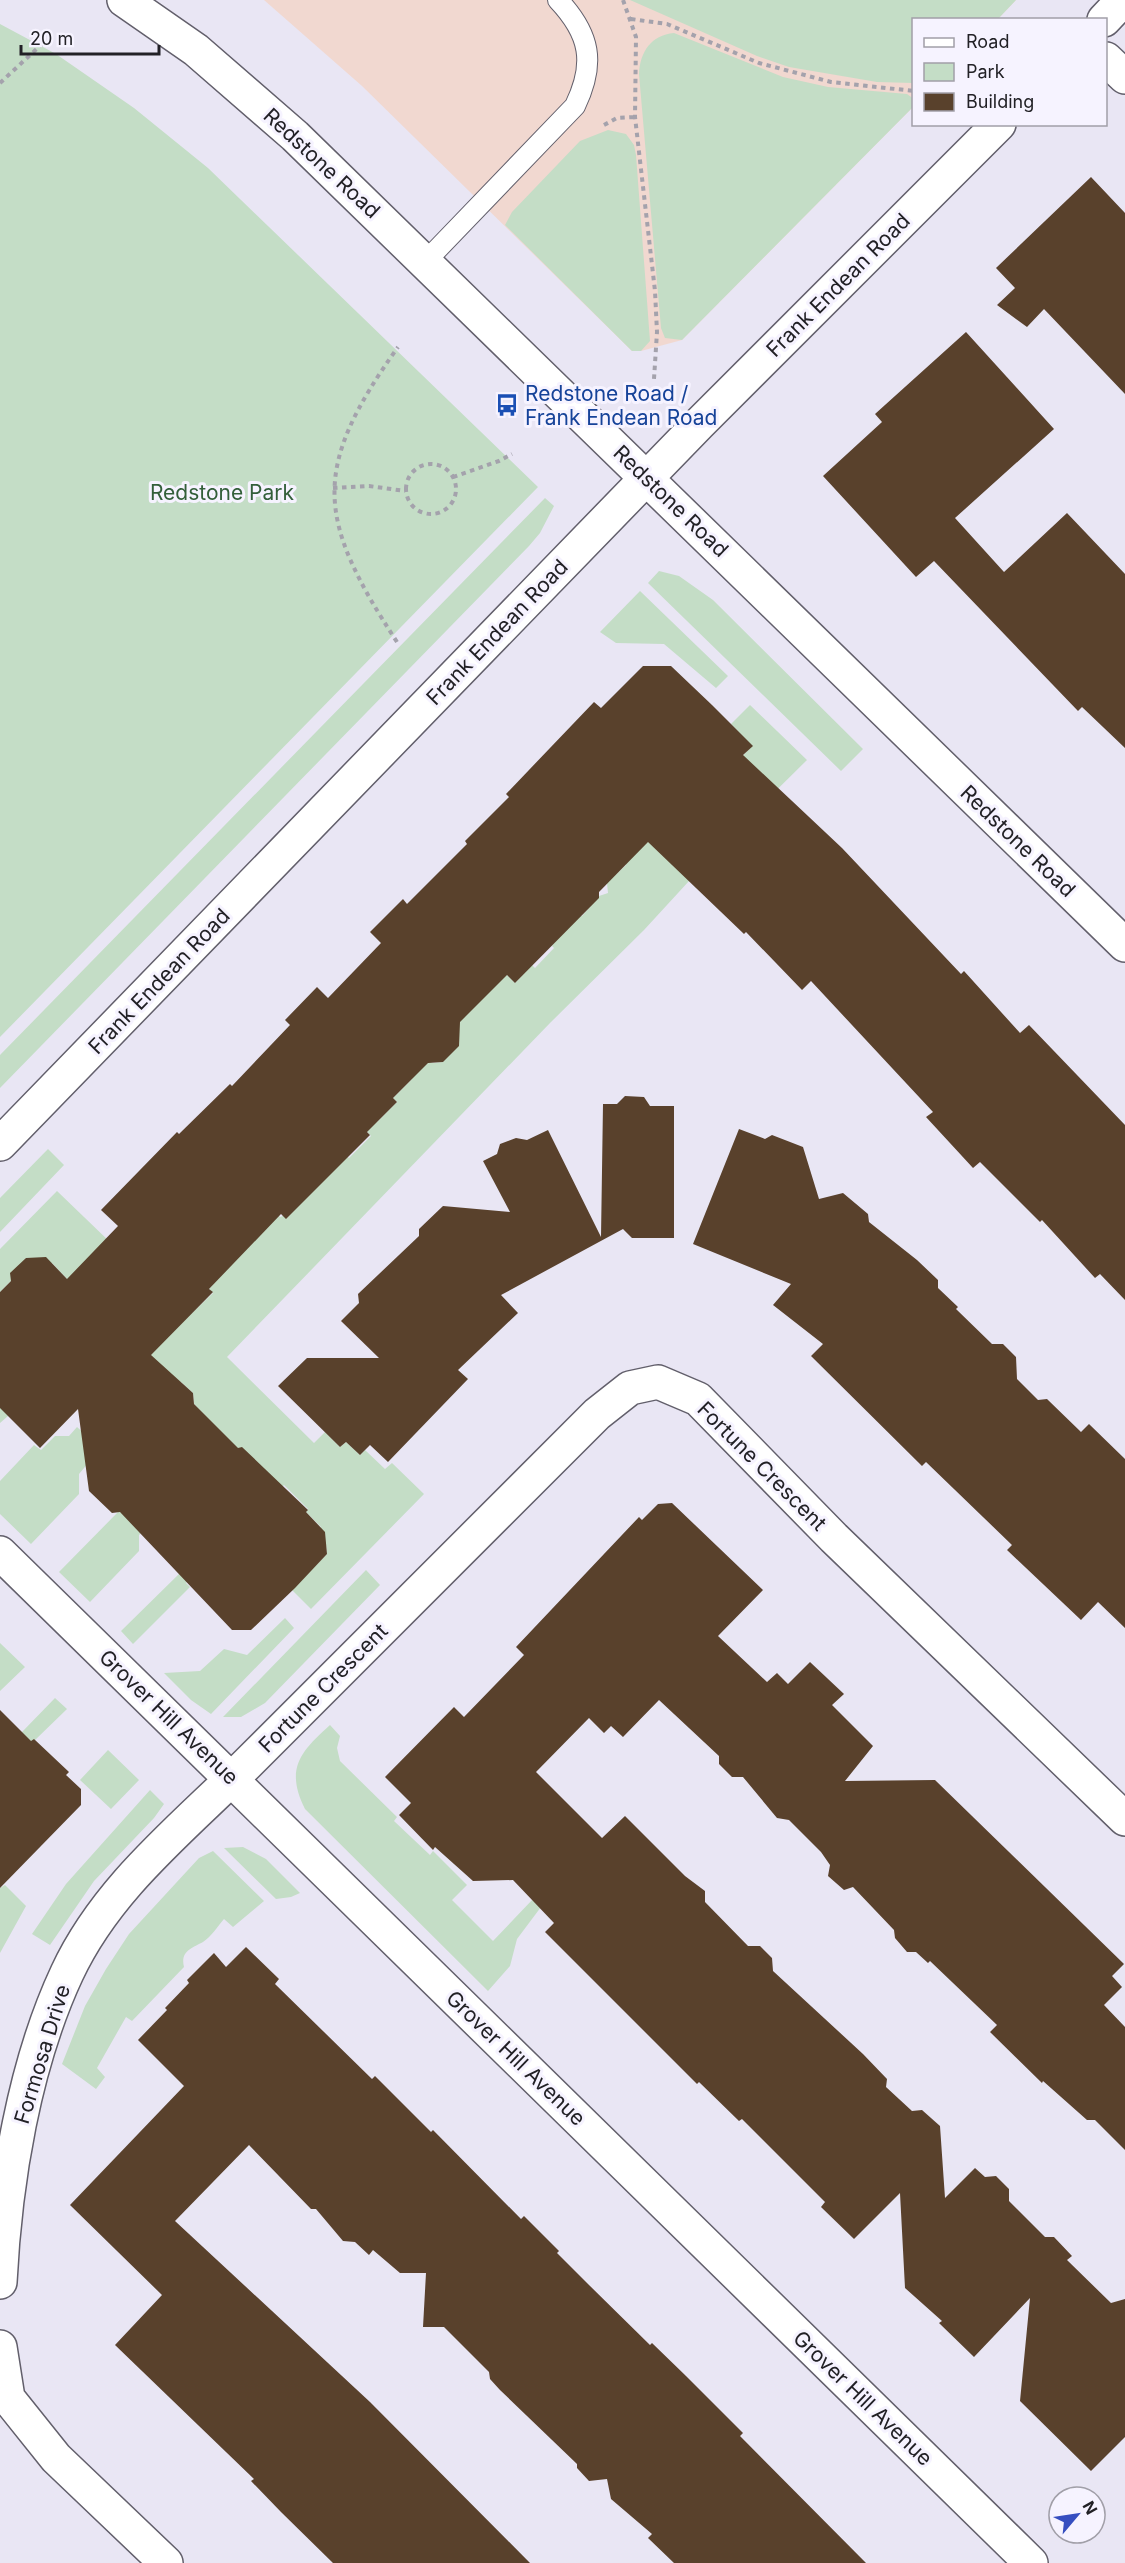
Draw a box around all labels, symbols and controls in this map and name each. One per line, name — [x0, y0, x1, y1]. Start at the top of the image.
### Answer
scale bar — [21, 18, 159, 56]
legend — [912, 18, 1107, 126]
text: 20 m — [30, 28, 73, 49]
text: Road — [966, 31, 1009, 52]
text: Park — [966, 61, 1005, 82]
text: Building — [966, 91, 1034, 112]
street label: Redstone Road — [259, 103, 385, 223]
street label: Frank Endean Road — [761, 208, 915, 362]
place label: Redstone Road / Frank Endean Road — [525, 381, 717, 430]
bus stop icon: Redstone Road / Frank Endean Road — [494, 392, 520, 418]
street label: Redstone Road — [608, 440, 734, 562]
park label: Redstone Park — [150, 480, 295, 505]
street label: Frank Endean Road — [421, 554, 573, 710]
street label: Redstone Road — [955, 780, 1081, 902]
street label: Frank Endean Road — [83, 903, 235, 1059]
street label: Fortune Crescent — [692, 1396, 832, 1536]
street label: Fortune Crescent — [253, 1618, 393, 1758]
street label: Grover Hill Avenue — [94, 1644, 244, 1790]
street label: Formosa Drive — [9, 1981, 75, 2127]
street label: Grover Hill Avenue — [441, 1985, 591, 2131]
street label: Grover Hill Avenue — [788, 2325, 938, 2471]
north arrow — [1047, 2485, 1107, 2545]
text: N — [1078, 2498, 1102, 2518]

